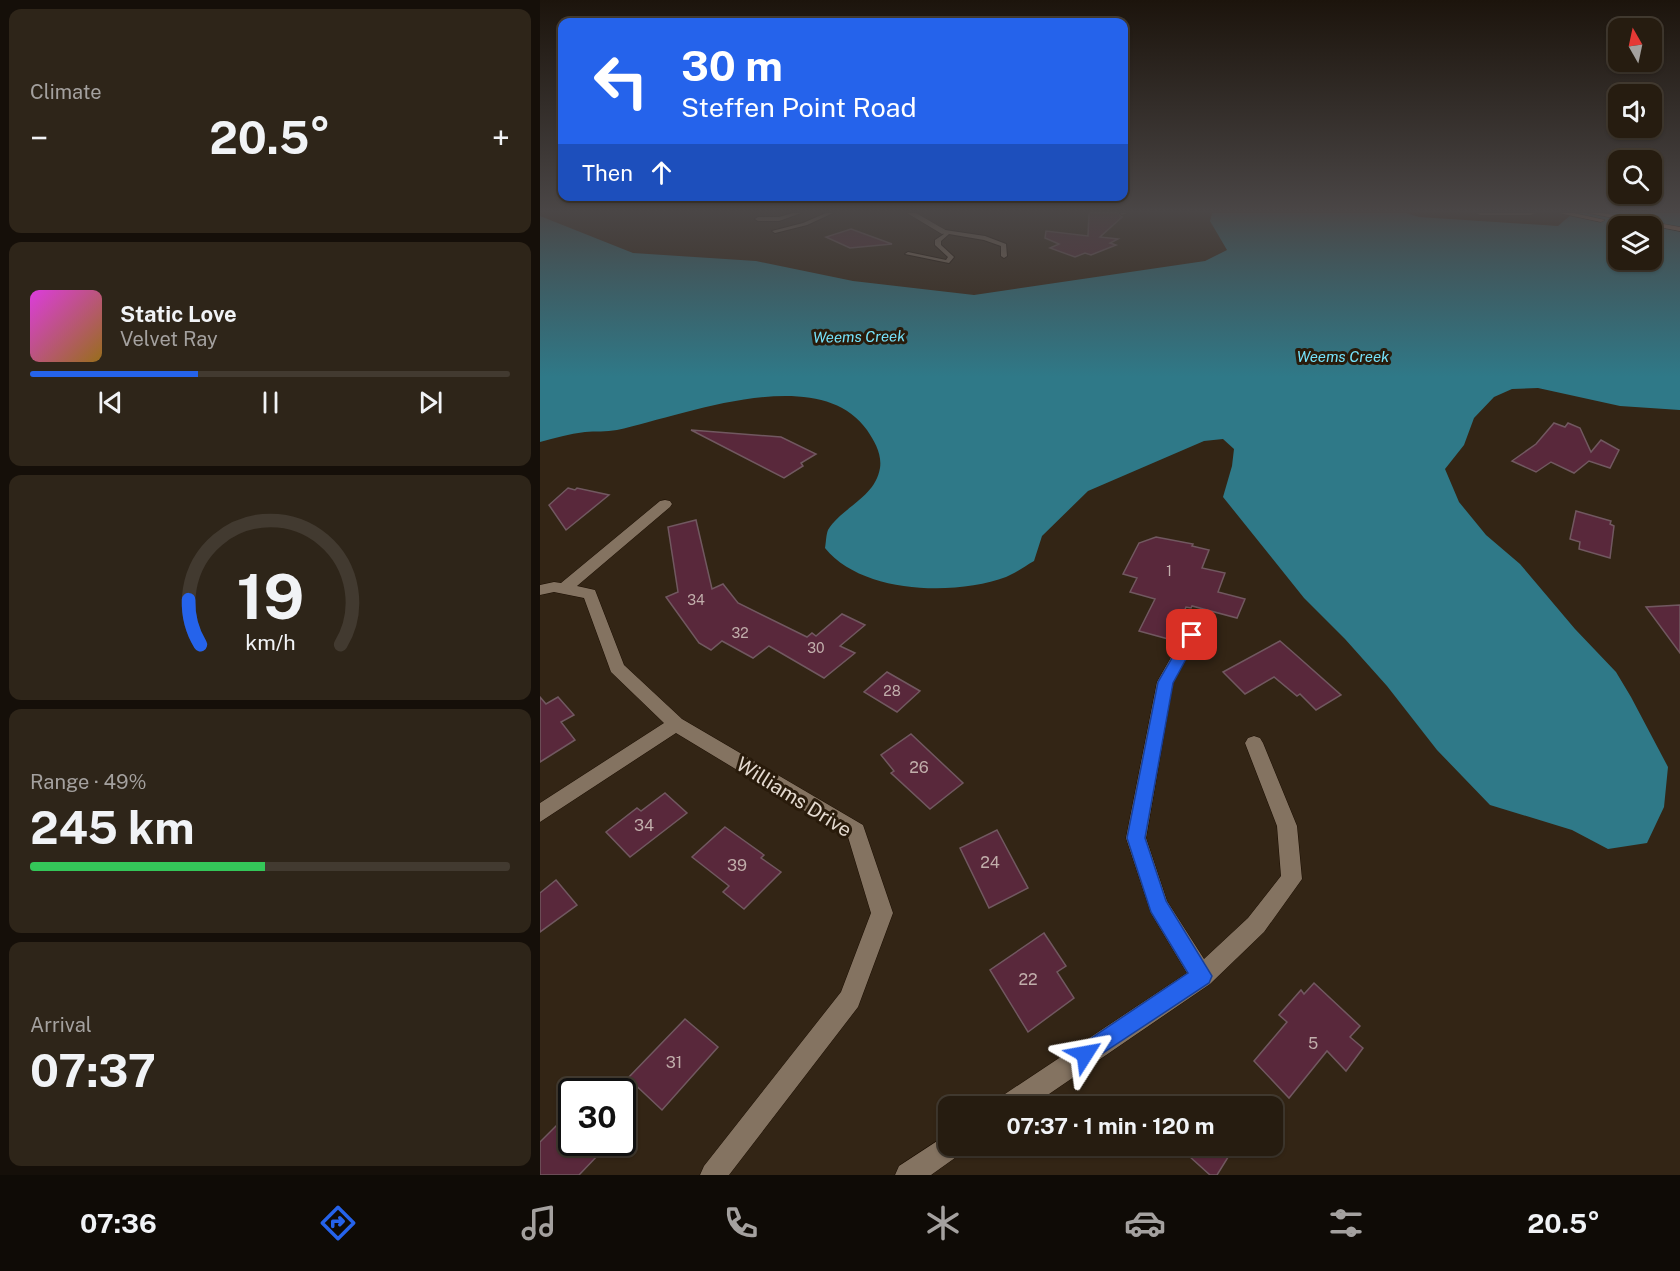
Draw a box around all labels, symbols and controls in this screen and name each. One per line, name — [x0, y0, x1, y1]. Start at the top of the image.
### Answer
north arrow — [1608, 18, 1662, 72]
map controls — [1608, 18, 1662, 270]
text: 30 m — [681, 41, 783, 90]
icon: left — [582, 42, 660, 120]
text: Climate — [30, 80, 102, 104]
button: sound — [1608, 84, 1662, 138]
text: Steffen Point Road — [681, 91, 917, 123]
text: 20.5° — [209, 111, 331, 164]
text: − — [30, 119, 48, 157]
text: + — [492, 119, 510, 157]
button: search — [1608, 150, 1662, 204]
icon: ahead — [645, 156, 678, 189]
text: Then — [582, 160, 633, 186]
button: layers — [1608, 216, 1662, 270]
text: Static Love — [120, 301, 237, 327]
text: Velvet Ray — [120, 327, 218, 351]
water label: Weems Creek — [813, 327, 906, 346]
water label: Weems Creek — [1297, 348, 1390, 365]
icon: previous — [94, 386, 127, 419]
icon: pause — [254, 386, 287, 419]
icon: next — [414, 386, 447, 419]
text: 19 — [236, 560, 304, 633]
house number: 1 — [1166, 563, 1172, 579]
house number: 34 — [687, 592, 705, 608]
pin — [1166, 609, 1217, 660]
icon: arrive — [1175, 618, 1208, 651]
house number: 32 — [731, 625, 749, 641]
text: km/h — [245, 630, 295, 655]
house number: 30 — [807, 640, 825, 656]
house number: 28 — [883, 683, 901, 699]
street label: Williams Drive — [732, 752, 856, 842]
house number: 26 — [909, 758, 929, 777]
text: Range · 49% — [30, 770, 147, 794]
text: 245 km — [30, 801, 194, 854]
house number: 34 — [634, 816, 654, 835]
house number: 24 — [980, 853, 1000, 872]
house number: 39 — [727, 856, 747, 875]
house number: 22 — [1018, 970, 1038, 989]
text: Arrival — [30, 1013, 92, 1037]
position arrow — [1053, 1022, 1117, 1086]
house number: 5 — [1308, 1034, 1318, 1053]
text: 07:37 — [30, 1044, 156, 1097]
house number: 31 — [666, 1053, 682, 1072]
speed limit sign: 30 — [558, 1078, 636, 1156]
text: 07:37 · 1 min · 120 m — [1007, 1113, 1214, 1139]
icon: directions — [317, 1202, 359, 1244]
icon: music — [518, 1202, 560, 1244]
icon: phone — [720, 1202, 762, 1244]
icon: climate — [922, 1202, 964, 1244]
icon: car — [1124, 1202, 1166, 1244]
icon: filters — [1325, 1202, 1367, 1244]
text: 07:36 — [80, 1207, 157, 1239]
text: 20.5° — [1527, 1207, 1600, 1239]

